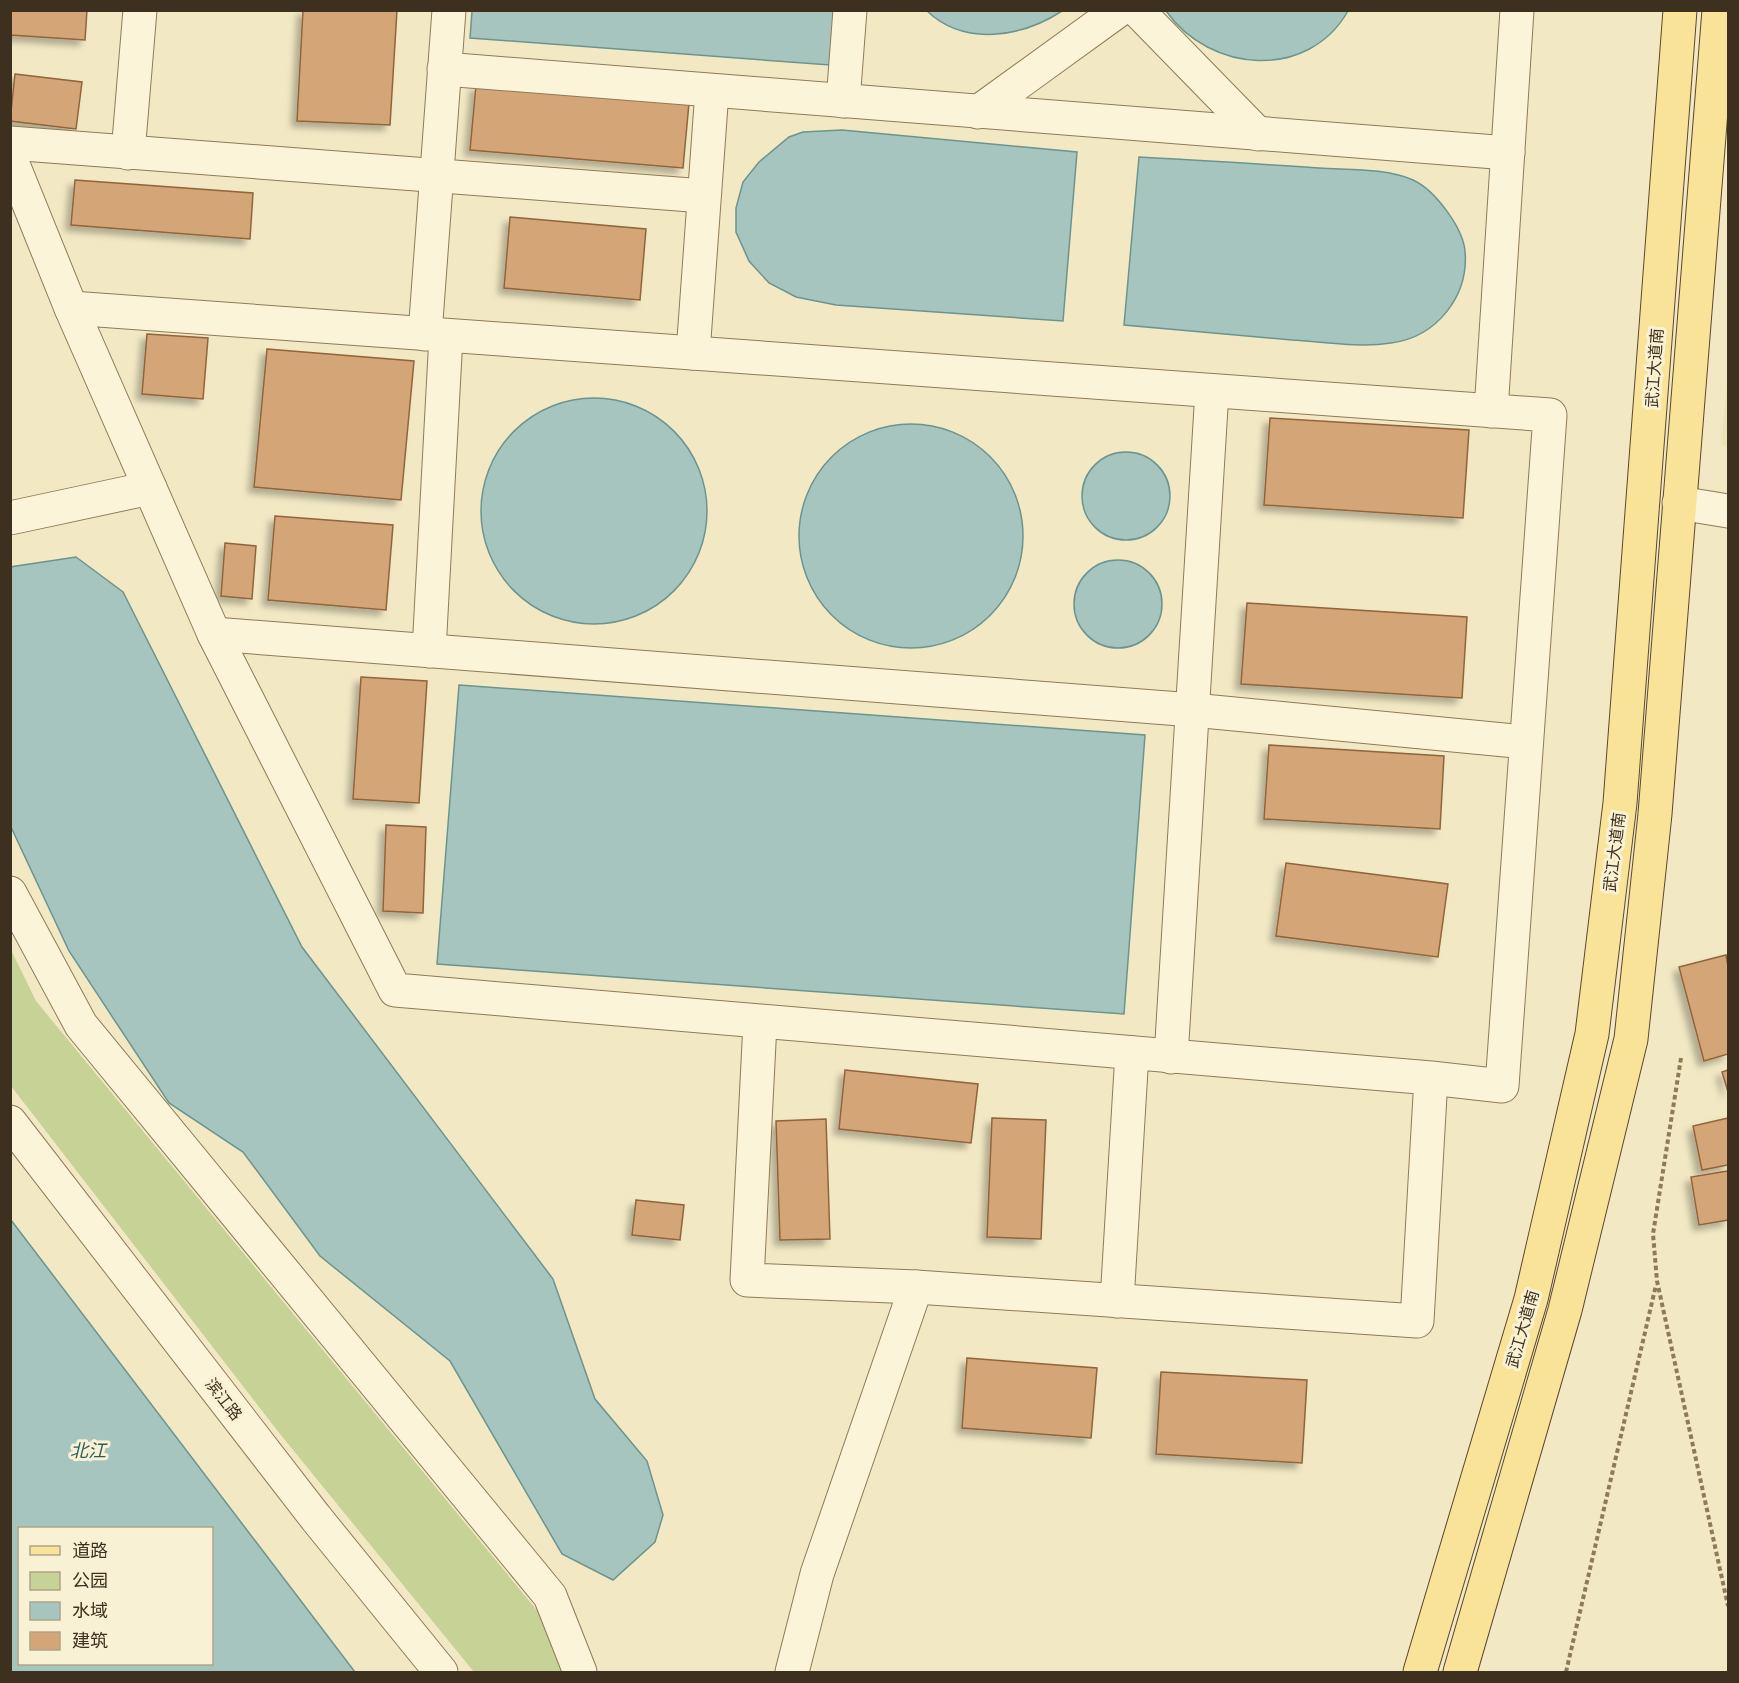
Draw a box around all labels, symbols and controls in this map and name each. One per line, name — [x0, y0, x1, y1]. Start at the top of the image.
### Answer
street label: 武江大道南 — [1642, 327, 1667, 409]
street label: 武江大道南 — [1600, 811, 1629, 893]
street label: 武江大道南 — [1502, 1288, 1543, 1370]
street label: 滨江路 — [201, 1375, 246, 1424]
water label: 北江 — [70, 1440, 108, 1462]
legend — [18, 1527, 213, 1665]
text: 道路 — [72, 1540, 108, 1562]
text: 公园 — [72, 1570, 108, 1592]
text: 水域 — [72, 1600, 108, 1622]
text: 建筑 — [72, 1630, 108, 1652]

